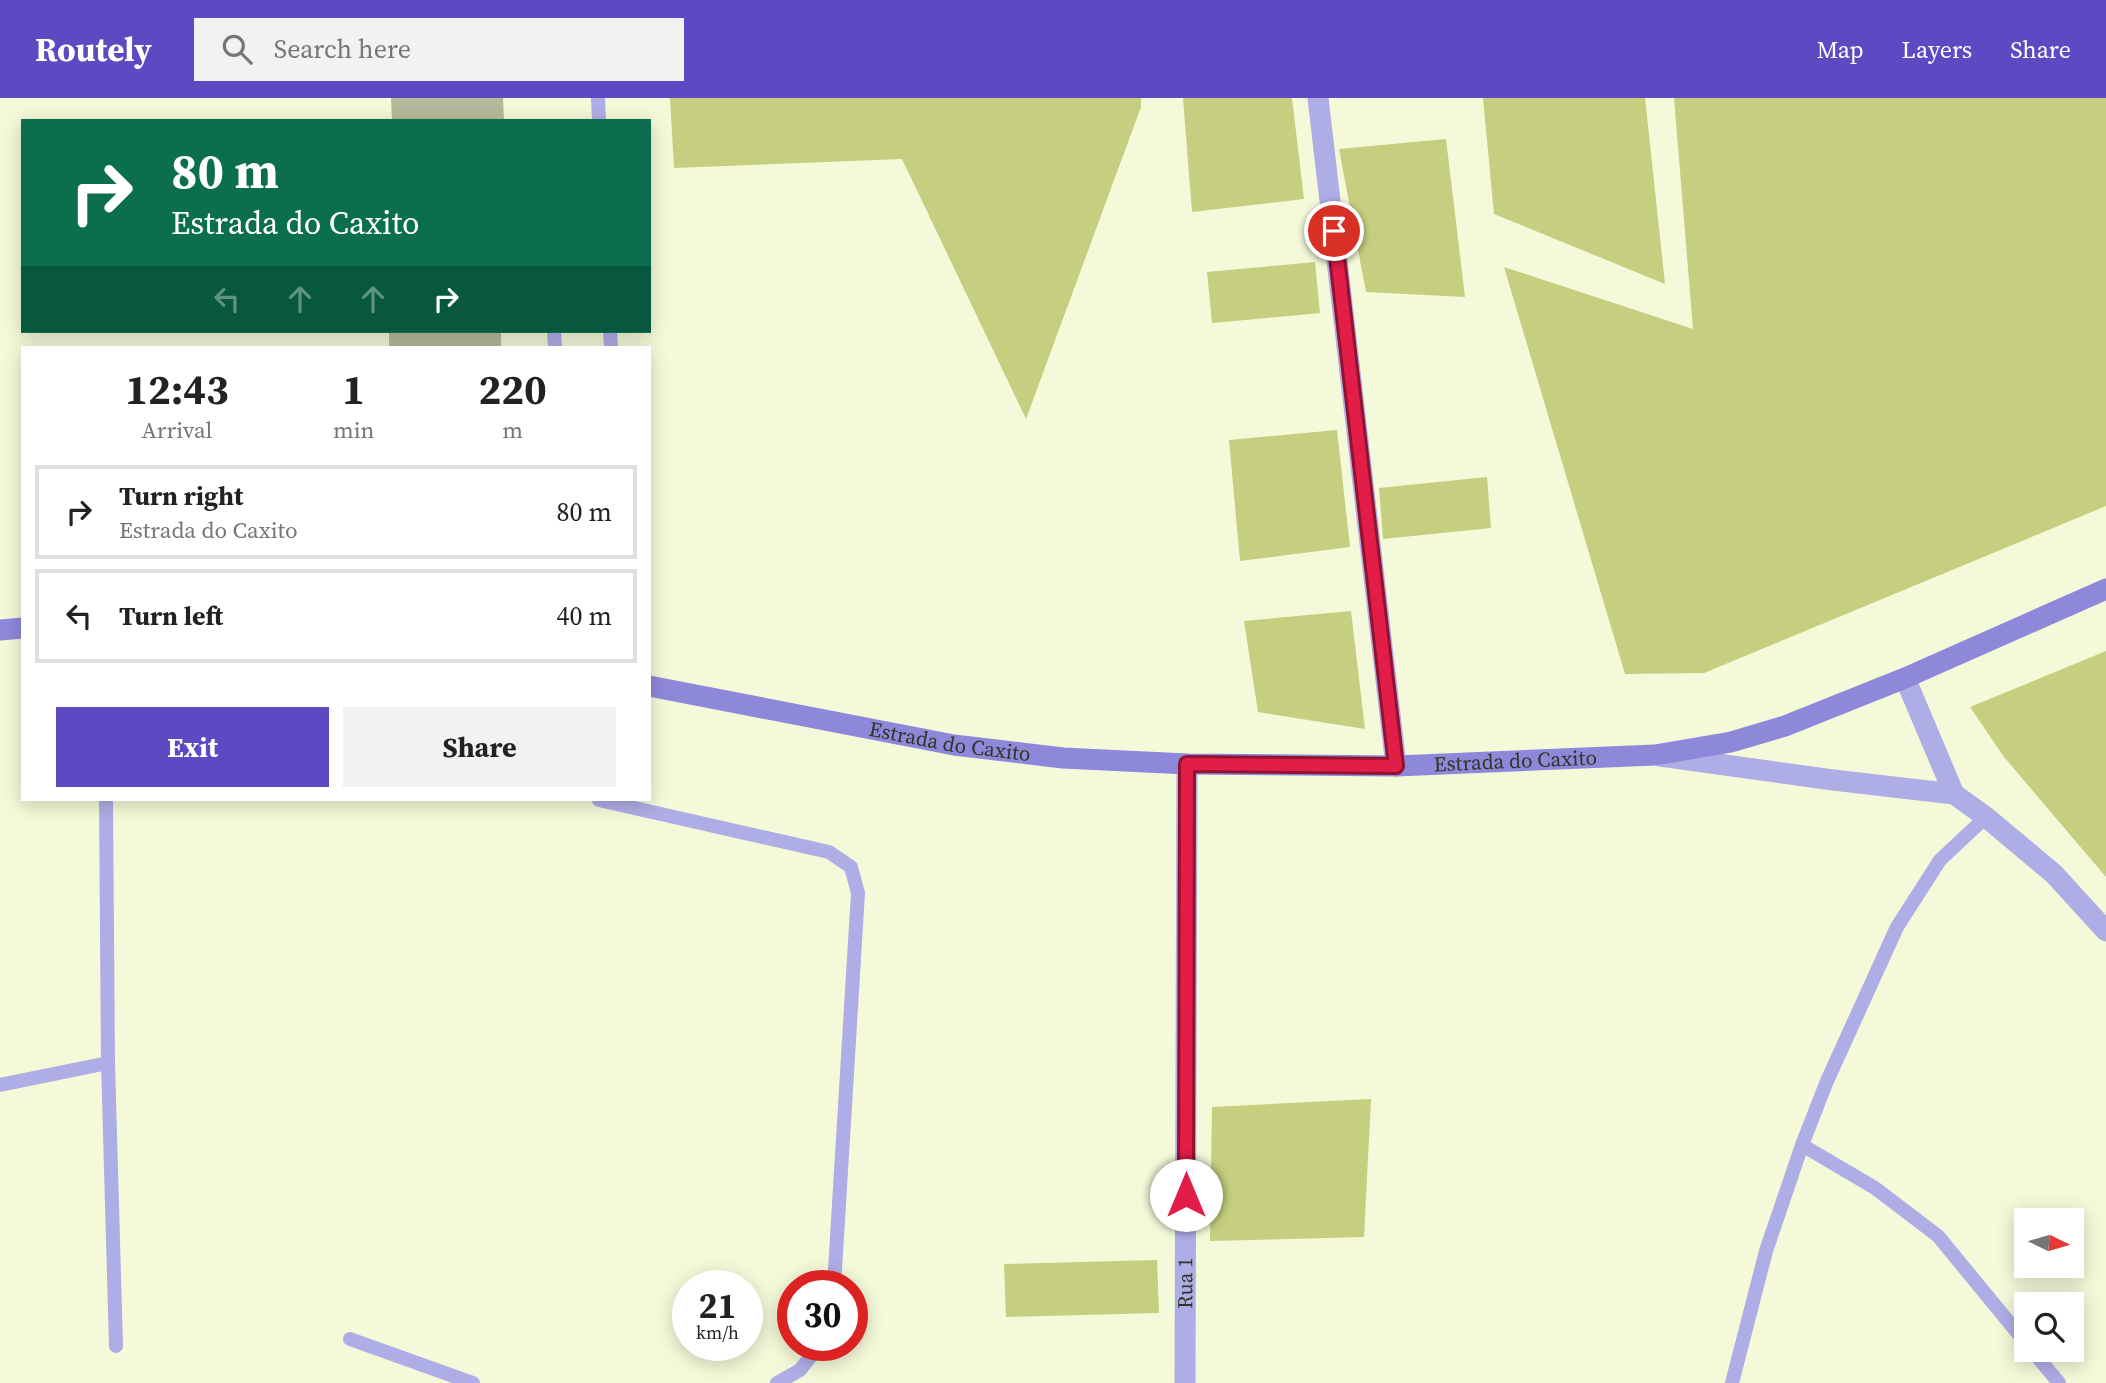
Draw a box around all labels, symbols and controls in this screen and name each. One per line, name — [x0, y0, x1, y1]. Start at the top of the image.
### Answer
search box — [194, 18, 684, 81]
text: Routely — [35, 27, 152, 72]
icon: search — [218, 30, 256, 68]
text: Search here — [274, 31, 411, 67]
text: Map — [1817, 33, 1864, 66]
text: Layers — [1902, 33, 1972, 66]
text: Share — [2010, 33, 2071, 66]
text: 80 m — [171, 137, 279, 204]
icon: right — [56, 147, 147, 238]
text: Estrada do Caxito — [171, 201, 420, 245]
pin — [1304, 201, 1364, 261]
icon: arrive — [1315, 212, 1353, 250]
icon: left — [208, 280, 246, 318]
icon: ahead — [281, 280, 319, 318]
icon: ahead — [354, 280, 392, 318]
icon: right — [427, 280, 465, 318]
text: 12:43 — [125, 360, 229, 418]
text: 1 — [342, 360, 365, 418]
text: 220 — [479, 360, 547, 418]
text: Arrival — [141, 414, 212, 446]
text: min — [333, 414, 374, 446]
text: m — [502, 414, 523, 446]
text: Turn right — [119, 478, 243, 514]
icon: right — [60, 493, 98, 531]
text: 80 m — [557, 494, 612, 530]
text: Estrada do Caxito — [119, 514, 298, 546]
icon: left — [60, 597, 98, 635]
text: Turn left — [119, 598, 223, 634]
text: 40 m — [557, 598, 612, 634]
button: Exit — [56, 707, 329, 787]
button: Share — [343, 707, 616, 787]
street label: Estrada do Caxito — [867, 714, 1032, 768]
street label: Estrada do Caxito — [1433, 742, 1597, 778]
position arrow — [1149, 1158, 1223, 1232]
north arrow — [2014, 1208, 2084, 1278]
map controls — [2014, 1208, 2084, 1362]
street label: Rua 1 — [1170, 1257, 1199, 1309]
speed limit sign: 30 — [777, 1270, 868, 1361]
text: 21 — [699, 1282, 736, 1330]
button: search — [2014, 1292, 2084, 1362]
text: km/h — [696, 1320, 739, 1345]

